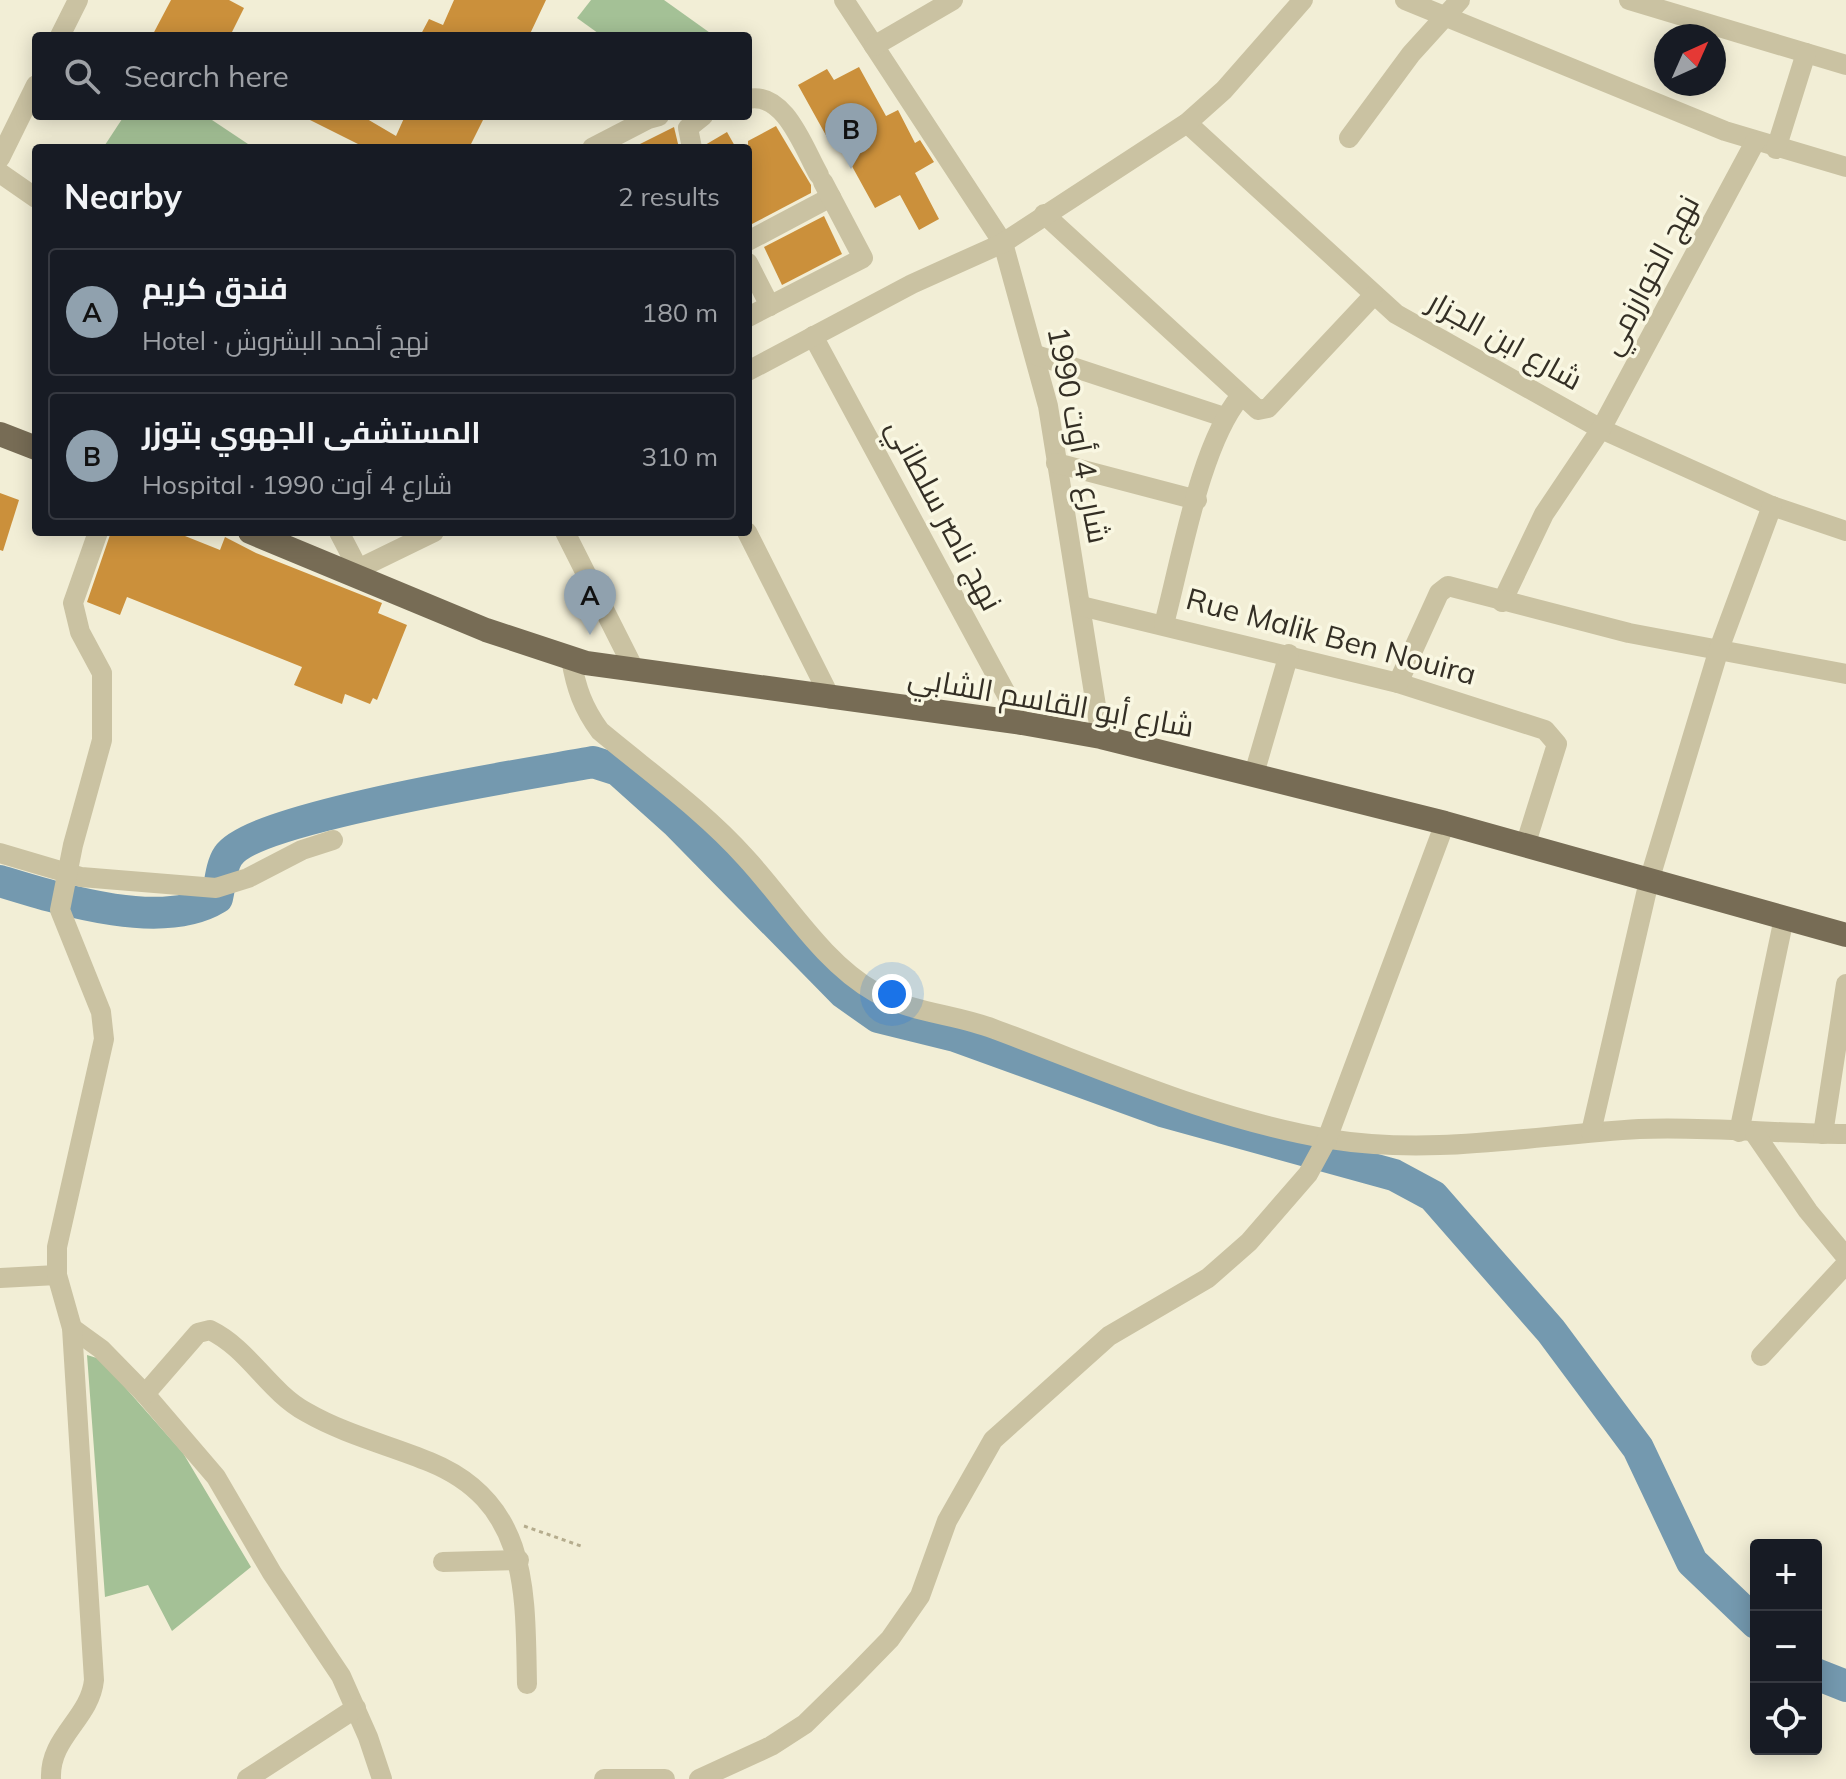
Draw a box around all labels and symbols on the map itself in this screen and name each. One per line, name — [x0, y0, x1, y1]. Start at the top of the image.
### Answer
north arrow — [1654, 24, 1726, 96]
pin: B — [825, 103, 877, 169]
street label: نهج الخوارزمي — [1591, 188, 1712, 363]
street label: شارع ابن الجزار — [1419, 281, 1589, 400]
street label: شارع 4 أوت 1990 — [1037, 323, 1119, 547]
street label: نهج ناصر سلطاني — [874, 412, 1011, 619]
pin: A — [564, 569, 616, 635]
street label: Rue Malik Ben Nouira — [1182, 579, 1480, 693]
street label: شارع أبو القاسم الشابي — [904, 657, 1197, 750]
your location — [872, 974, 912, 1014]

